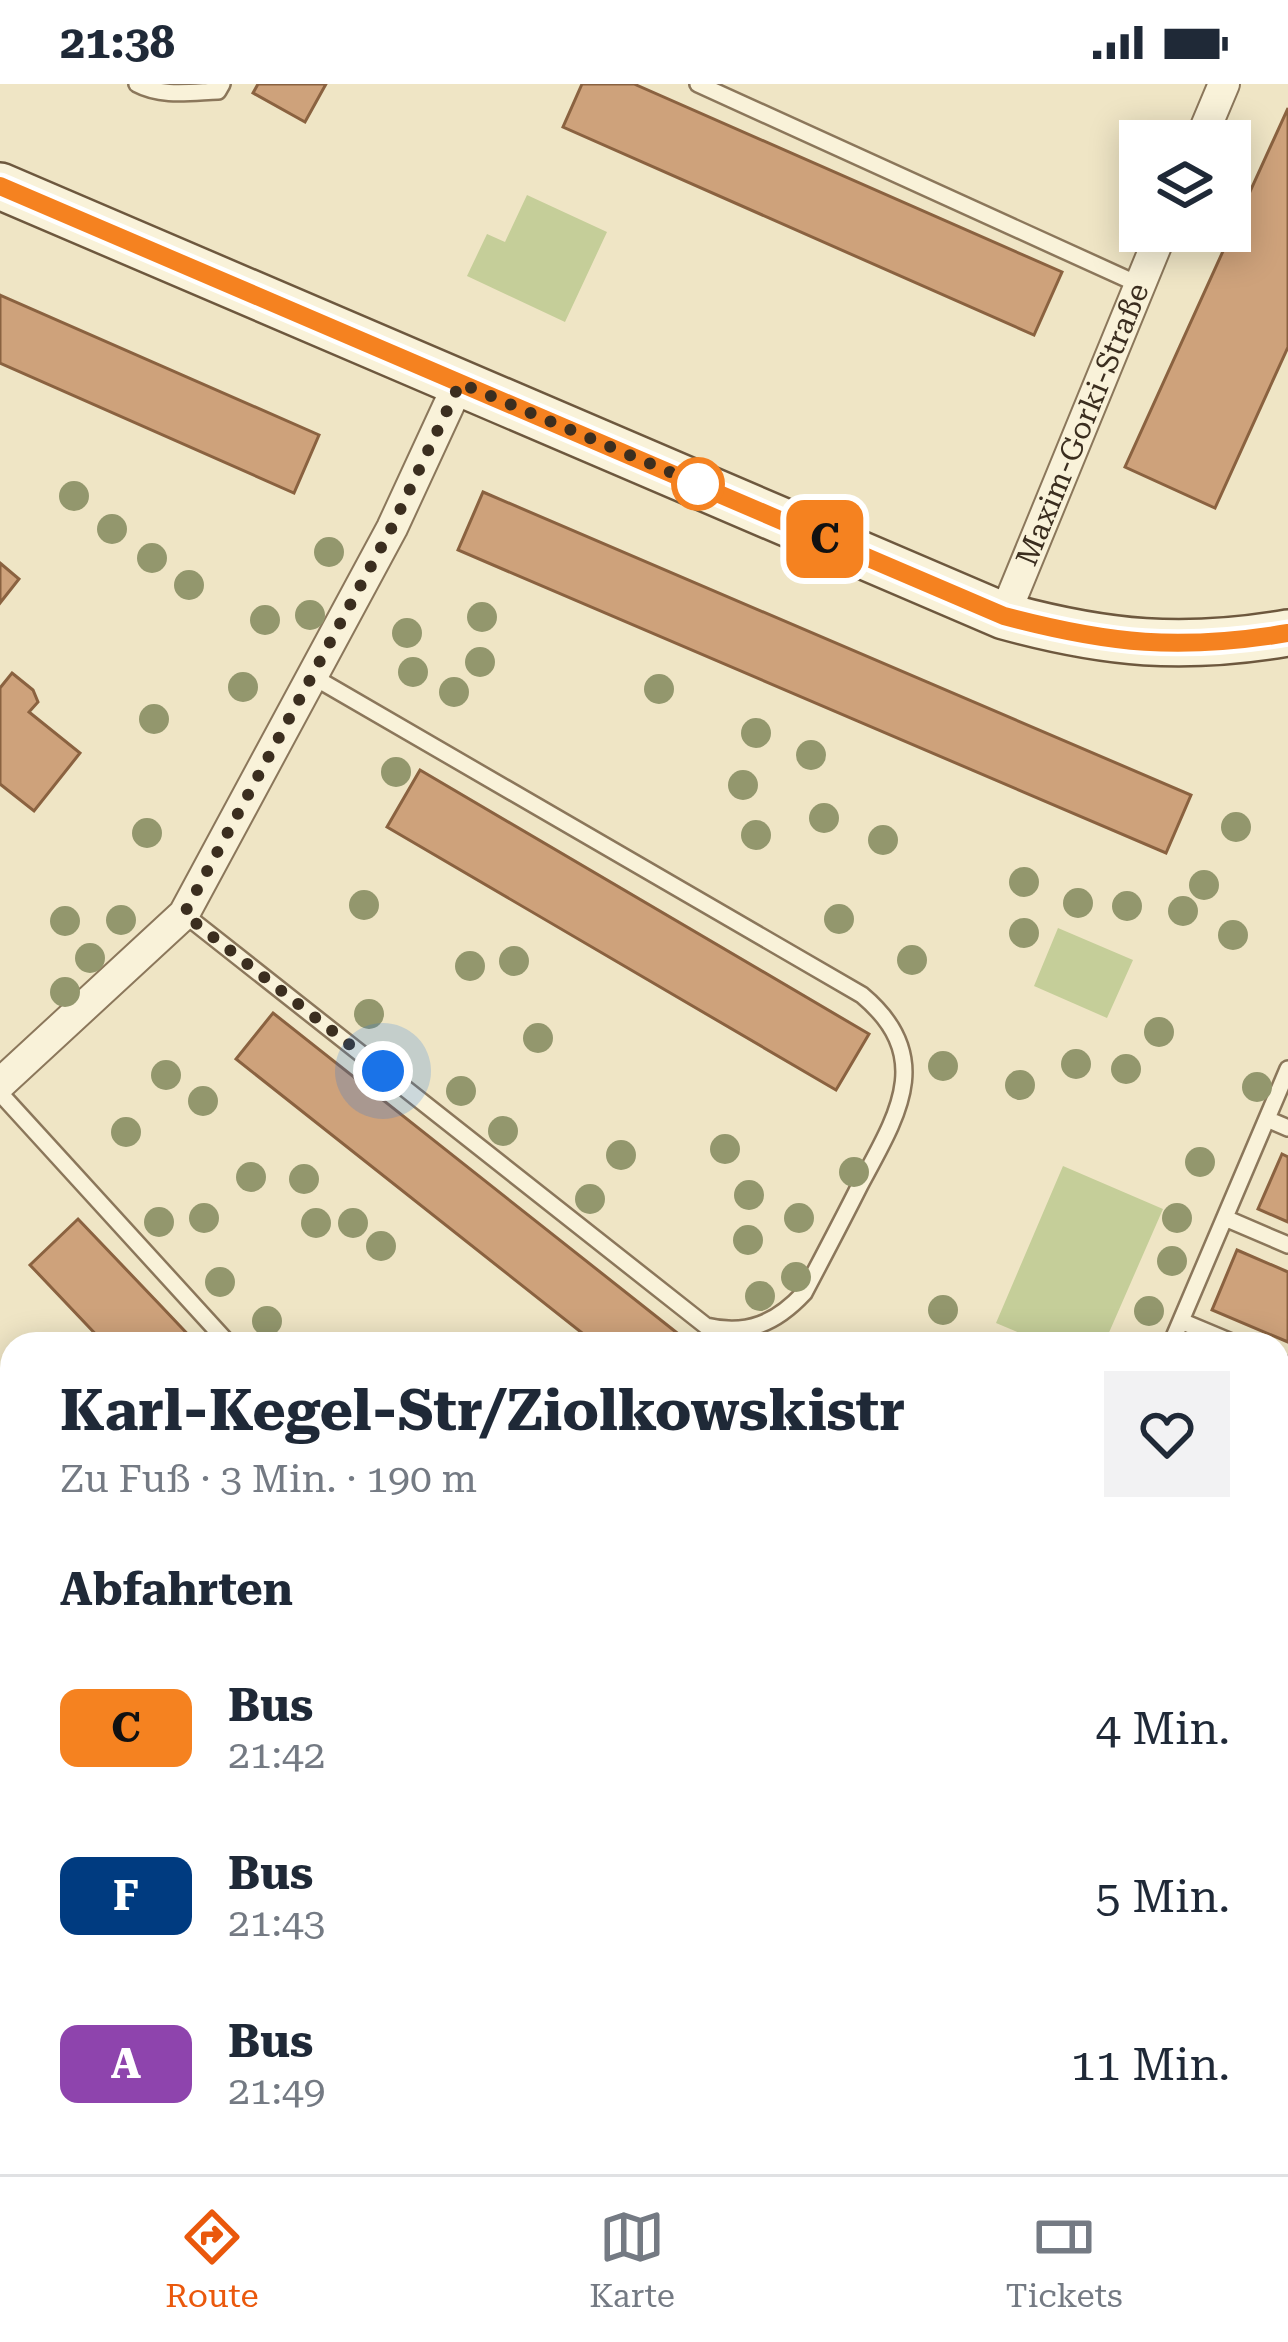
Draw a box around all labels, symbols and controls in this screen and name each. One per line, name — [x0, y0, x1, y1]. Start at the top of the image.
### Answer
text: 21:38 — [60, 16, 175, 69]
map controls — [1119, 120, 1251, 252]
button: layers — [1119, 120, 1251, 252]
street label: Maxim-Gorki-Straße — [1009, 278, 1156, 571]
unlabelled marker — [673, 459, 723, 509]
line badge: C — [786, 500, 864, 578]
text: C — [810, 514, 840, 563]
your location — [353, 1041, 413, 1101]
button: heart — [1104, 1371, 1230, 1497]
text: Karl-Kegel-Str/Ziolkowskistr — [60, 1377, 905, 1444]
text: Zu Fuß · 3 Min. · 190 m — [60, 1456, 477, 1502]
text: Abfahrten — [60, 1563, 293, 1616]
text: Bus — [228, 1679, 313, 1732]
text: 4 Min. — [1096, 1702, 1230, 1755]
text: C — [111, 1703, 141, 1752]
text: 21:42 — [228, 1732, 325, 1778]
text: Bus — [228, 1847, 313, 1900]
text: 5 Min. — [1096, 1870, 1230, 1923]
text: F — [113, 1871, 139, 1920]
text: 21:43 — [228, 1900, 325, 1946]
text: Bus — [228, 2015, 313, 2068]
text: 11 Min. — [1070, 2038, 1230, 2091]
text: A — [111, 2039, 141, 2088]
text: 21:49 — [228, 2068, 325, 2114]
tab: Route — [165, 2204, 259, 2315]
tab: Karte — [589, 2204, 675, 2315]
tab: Tickets — [1006, 2204, 1123, 2315]

